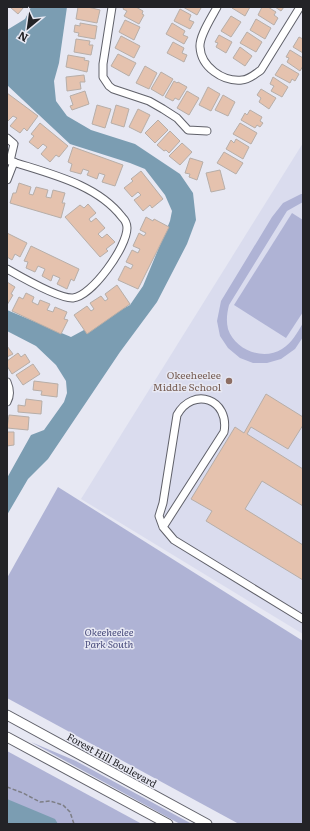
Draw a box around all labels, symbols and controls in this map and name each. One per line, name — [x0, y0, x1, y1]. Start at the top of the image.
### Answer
north arrow — [8, 8, 48, 48]
text: N — [15, 28, 31, 47]
place label: Okeeheelee Middle School — [153, 367, 222, 394]
marker: Okeeheelee Middle School — [224, 376, 234, 386]
park label: Okeeheelee Park South — [85, 624, 134, 651]
street label: Forest Hill Boulevard — [64, 729, 160, 791]

